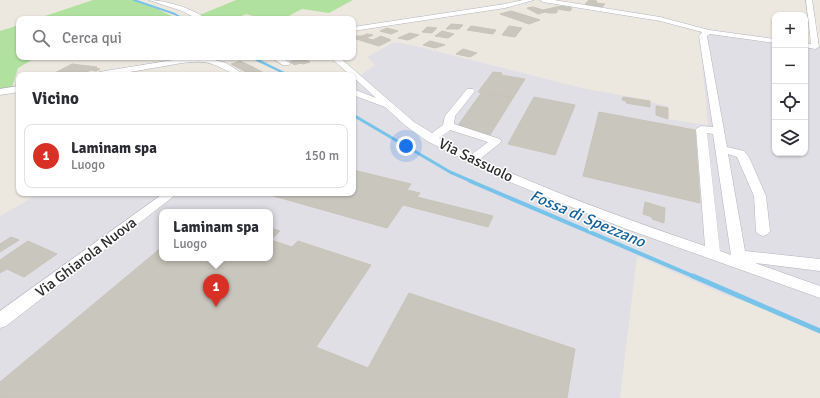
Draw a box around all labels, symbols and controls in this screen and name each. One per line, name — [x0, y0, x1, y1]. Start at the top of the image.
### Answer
map controls — [772, 12, 808, 156]
button: + — [772, 12, 808, 48]
search box — [16, 16, 356, 60]
icon: search — [30, 27, 52, 49]
text: Cerca qui — [62, 29, 122, 47]
button: − — [772, 48, 808, 84]
button: locate — [772, 84, 808, 120]
text: Vicino — [32, 88, 79, 109]
button: layers — [772, 120, 808, 156]
street label: Via Sassuolo — [436, 134, 516, 186]
your location — [396, 136, 416, 156]
text: Laminam spa — [71, 139, 157, 157]
text: 1 — [42, 148, 50, 164]
text: 150 m — [305, 148, 339, 164]
text: Luogo — [71, 157, 105, 173]
water label: Fossa di Spezzano — [527, 186, 649, 252]
popup — [159, 209, 273, 261]
street label: Via Ghiarola Nuova — [32, 213, 140, 301]
text: Laminam spa — [173, 218, 259, 236]
text: Luogo — [173, 236, 207, 252]
pin: 1 — [203, 274, 229, 307]

